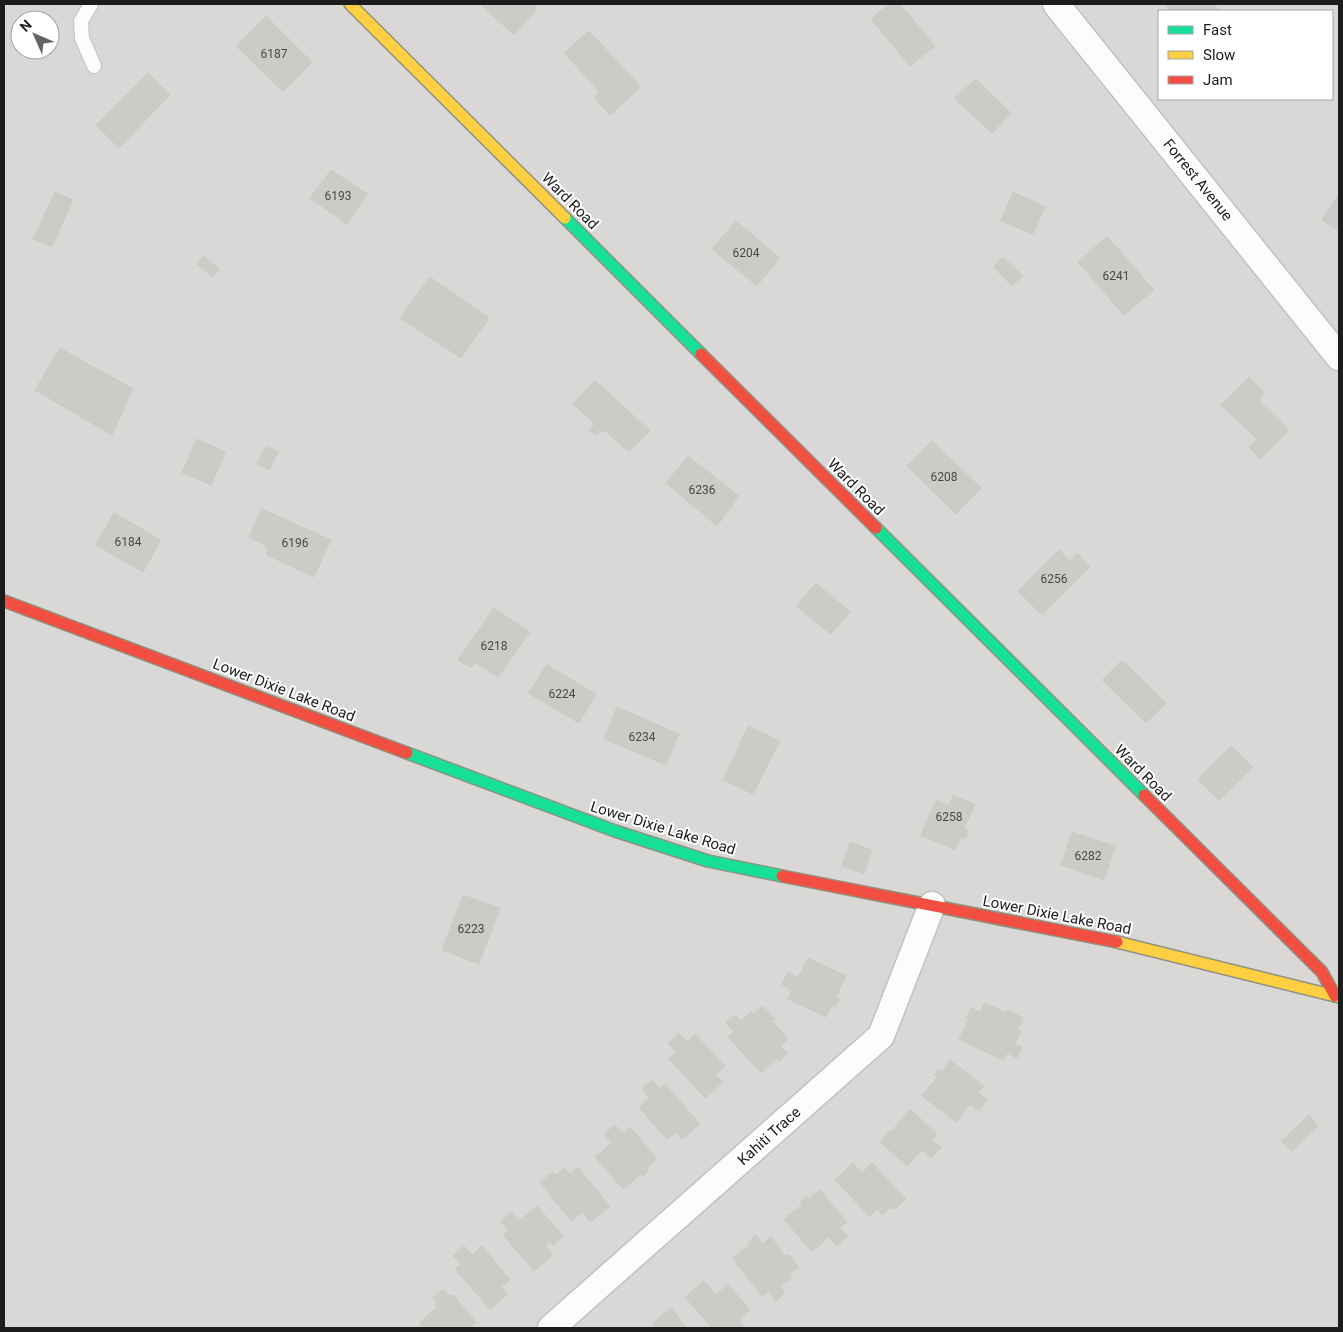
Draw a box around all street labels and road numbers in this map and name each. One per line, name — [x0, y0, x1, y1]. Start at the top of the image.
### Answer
street label: Forrest Avenue — [1160, 135, 1237, 225]
street label: Ward Road — [538, 169, 602, 233]
street label: Ward Road — [824, 455, 888, 519]
street label: Lower Dixie Lake Road — [210, 655, 358, 725]
street label: Ward Road — [1111, 741, 1175, 805]
street label: Lower Dixie Lake Road — [588, 797, 738, 859]
street label: Lower Dixie Lake Road — [981, 892, 1133, 938]
street label: Kahiti Trace — [734, 1103, 804, 1169]

